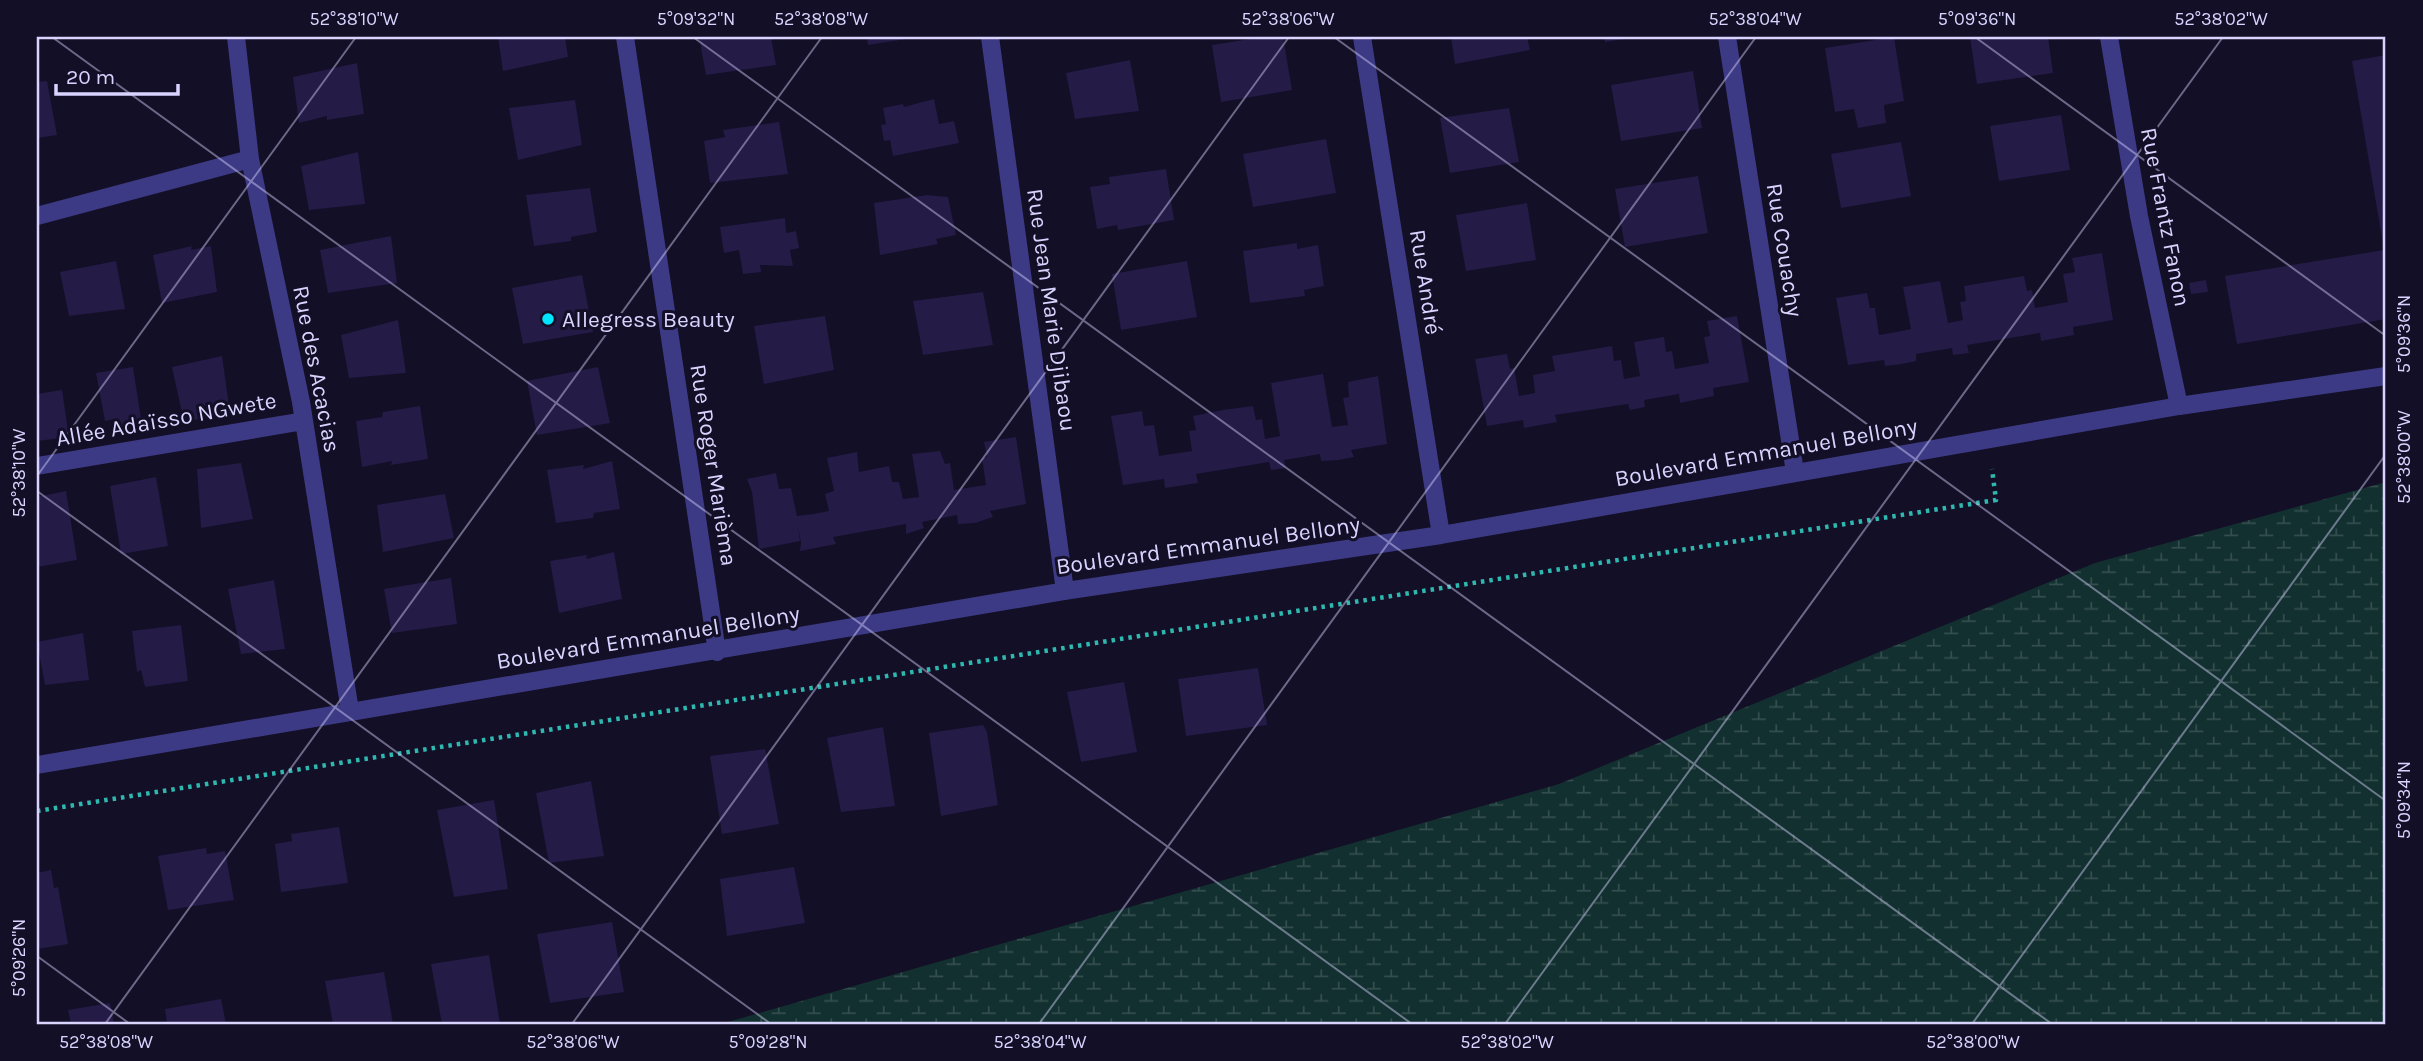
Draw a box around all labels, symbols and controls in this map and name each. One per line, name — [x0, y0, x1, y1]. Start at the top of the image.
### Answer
text: 52°38'10"W — [309, 8, 399, 30]
text: 5°09'32"N — [657, 8, 735, 30]
text: 52°38'08"W — [774, 8, 868, 30]
text: 52°38'06"W — [1241, 8, 1335, 30]
text: 52°38'04"W — [1708, 8, 1802, 30]
text: 5°09'36"N — [1938, 8, 2016, 30]
text: 52°38'02"W — [2174, 8, 2268, 30]
scale bar — [56, 52, 178, 96]
text: 20 m — [66, 65, 115, 89]
street label: Rue Frantz Fanon — [2135, 125, 2196, 309]
street label: Rue Couachy — [1761, 181, 1808, 319]
street label: Rue Jean Marie Djibaou — [1021, 187, 1082, 433]
street label: Rue André — [1404, 228, 1447, 337]
street label: Rue des Acacias — [287, 283, 346, 455]
text: 5°09'36"N — [2393, 295, 2415, 373]
place label: Allegress Beauty — [562, 306, 735, 333]
marker: Allegress Beauty — [540, 311, 556, 327]
street label: Rue Roger Marièma — [684, 362, 743, 568]
street label: Allée Adaïsso NGwete — [54, 387, 278, 452]
text: 52°38'00"W — [2393, 410, 2415, 504]
street label: Boulevard Emmanuel Bellony — [1613, 412, 1920, 492]
text: 52°38'10"W — [8, 428, 30, 518]
street label: Boulevard Emmanuel Bellony — [1054, 511, 1362, 580]
street label: Boulevard Emmanuel Bellony — [494, 600, 802, 675]
text: 5°09'34"N — [2393, 761, 2415, 839]
text: 5°09'26"N — [8, 919, 30, 997]
text: 52°38'08"W — [59, 1031, 153, 1053]
text: 52°38'06"W — [526, 1031, 620, 1053]
text: 5°09'28"N — [728, 1031, 808, 1053]
text: 52°38'04"W — [993, 1031, 1087, 1053]
text: 52°38'02"W — [1460, 1031, 1554, 1053]
text: 52°38'00"W — [1926, 1031, 2020, 1053]

